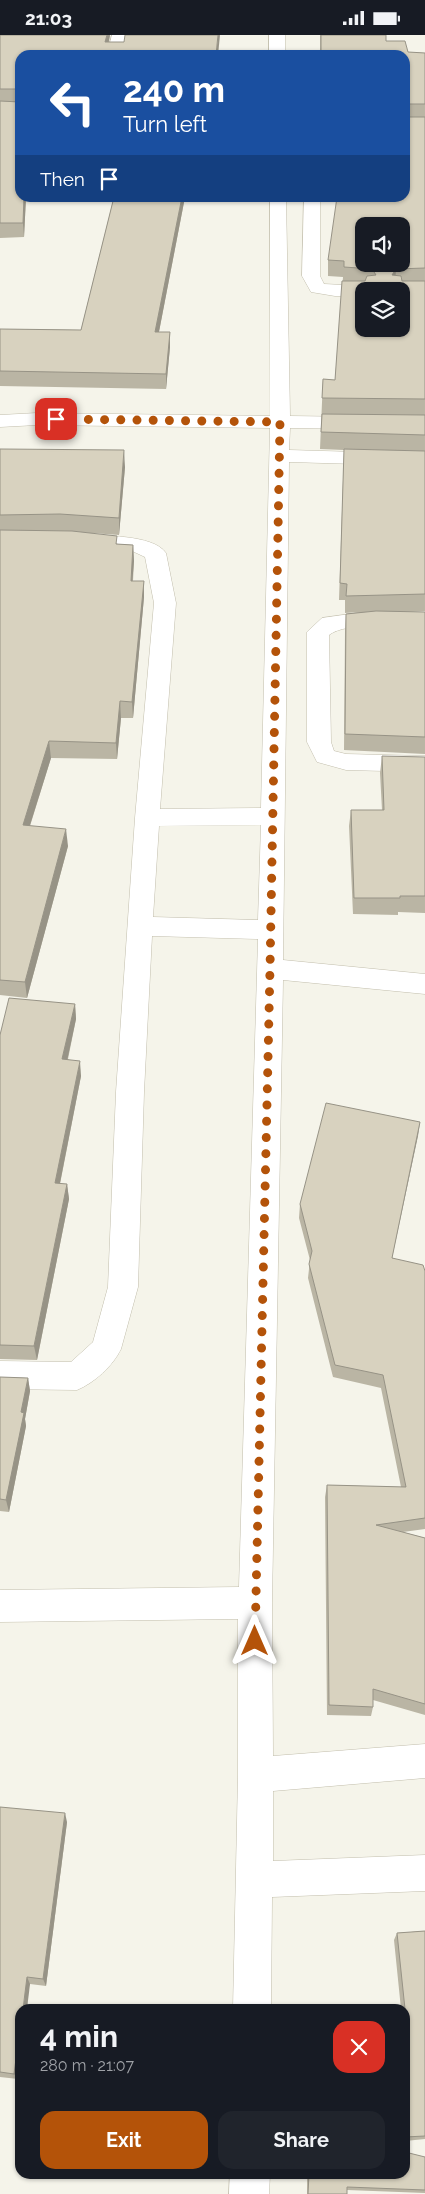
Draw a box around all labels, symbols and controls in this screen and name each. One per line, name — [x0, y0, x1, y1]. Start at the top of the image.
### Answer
text: 21:03 — [25, 7, 72, 29]
text: 240 m — [123, 69, 225, 110]
icon: left — [40, 70, 105, 135]
text: Turn left — [123, 111, 207, 137]
icon: arrive — [95, 165, 123, 193]
text: Then — [40, 168, 85, 190]
map controls — [355, 217, 410, 337]
button: sound — [355, 217, 410, 272]
button: layers — [355, 282, 410, 337]
pin — [35, 398, 77, 440]
icon: arrive — [42, 405, 70, 433]
position arrow — [228, 1614, 280, 1666]
text: 4 min — [40, 2019, 118, 2054]
button: close — [333, 2021, 385, 2073]
text: 280 m · 21:07 — [40, 2056, 134, 2075]
button: Exit — [40, 2111, 208, 2169]
button: Share — [218, 2111, 385, 2169]

